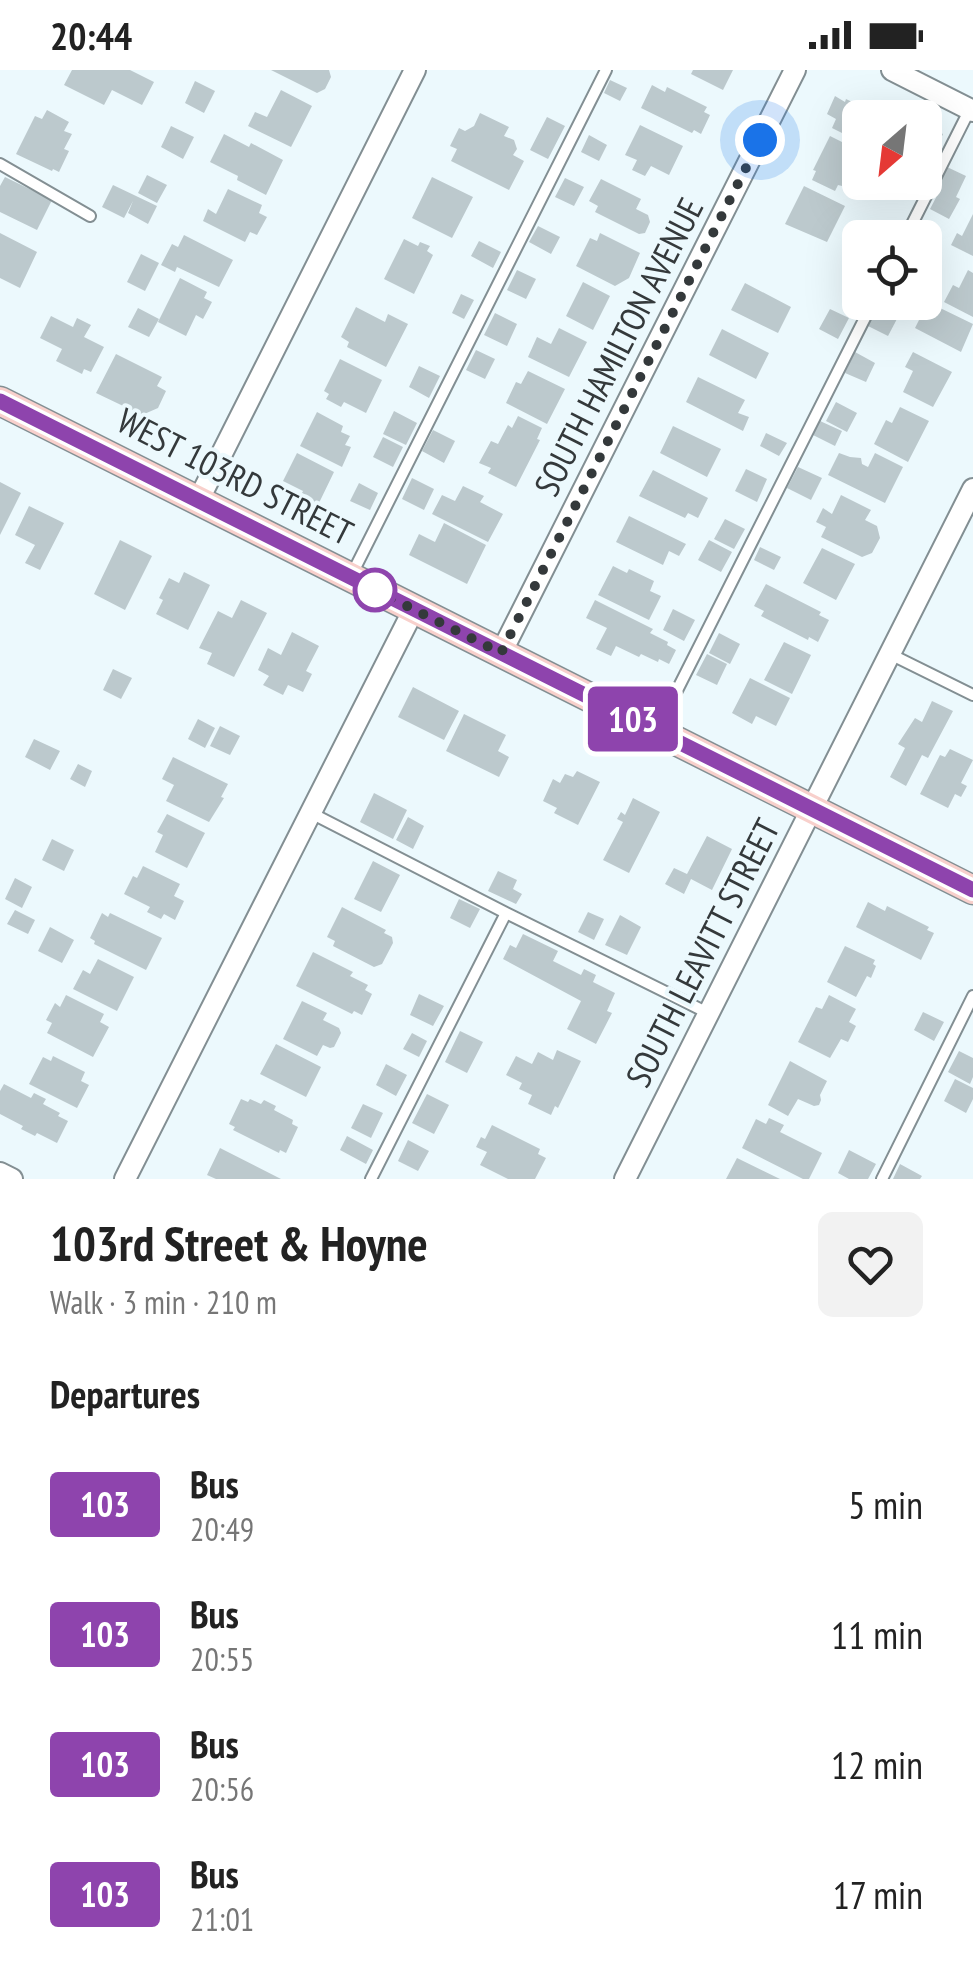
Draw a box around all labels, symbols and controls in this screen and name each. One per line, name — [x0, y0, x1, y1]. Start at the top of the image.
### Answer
text: 20:44 — [50, 11, 132, 60]
north arrow — [842, 100, 942, 200]
map controls — [842, 100, 942, 320]
your location — [735, 115, 785, 165]
street label: SOUTH HAMILTON AVENUE — [523, 190, 713, 503]
button: locate — [842, 220, 942, 320]
street label: WEST 103RD STREET — [110, 397, 361, 555]
unlabelled marker — [354, 569, 396, 611]
line badge: 103 — [576, 686, 690, 752]
text: 103 — [608, 696, 658, 742]
street label: SOUTH LEAVITT STREET — [615, 810, 790, 1094]
text: 103rd Street & Hoyne — [50, 1212, 428, 1274]
button: heart — [818, 1212, 923, 1317]
text: Walk · 3 min · 210 m — [50, 1281, 277, 1323]
text: Departures — [50, 1369, 200, 1418]
text: Bus — [190, 1459, 239, 1508]
text: 5 min — [848, 1480, 923, 1529]
text: 103 — [80, 1481, 130, 1527]
text: 20:49 — [190, 1508, 254, 1550]
text: Bus — [190, 1589, 239, 1638]
text: 11 min — [831, 1610, 923, 1659]
text: 103 — [80, 1611, 130, 1657]
text: 20:55 — [190, 1638, 254, 1680]
text: Bus — [190, 1719, 239, 1768]
text: 12 min — [831, 1740, 923, 1789]
text: 103 — [80, 1741, 130, 1787]
text: 20:56 — [190, 1768, 254, 1810]
text: Bus — [190, 1849, 239, 1898]
text: 17 min — [833, 1870, 923, 1919]
text: 103 — [80, 1871, 130, 1917]
text: 21:01 — [190, 1898, 254, 1940]

